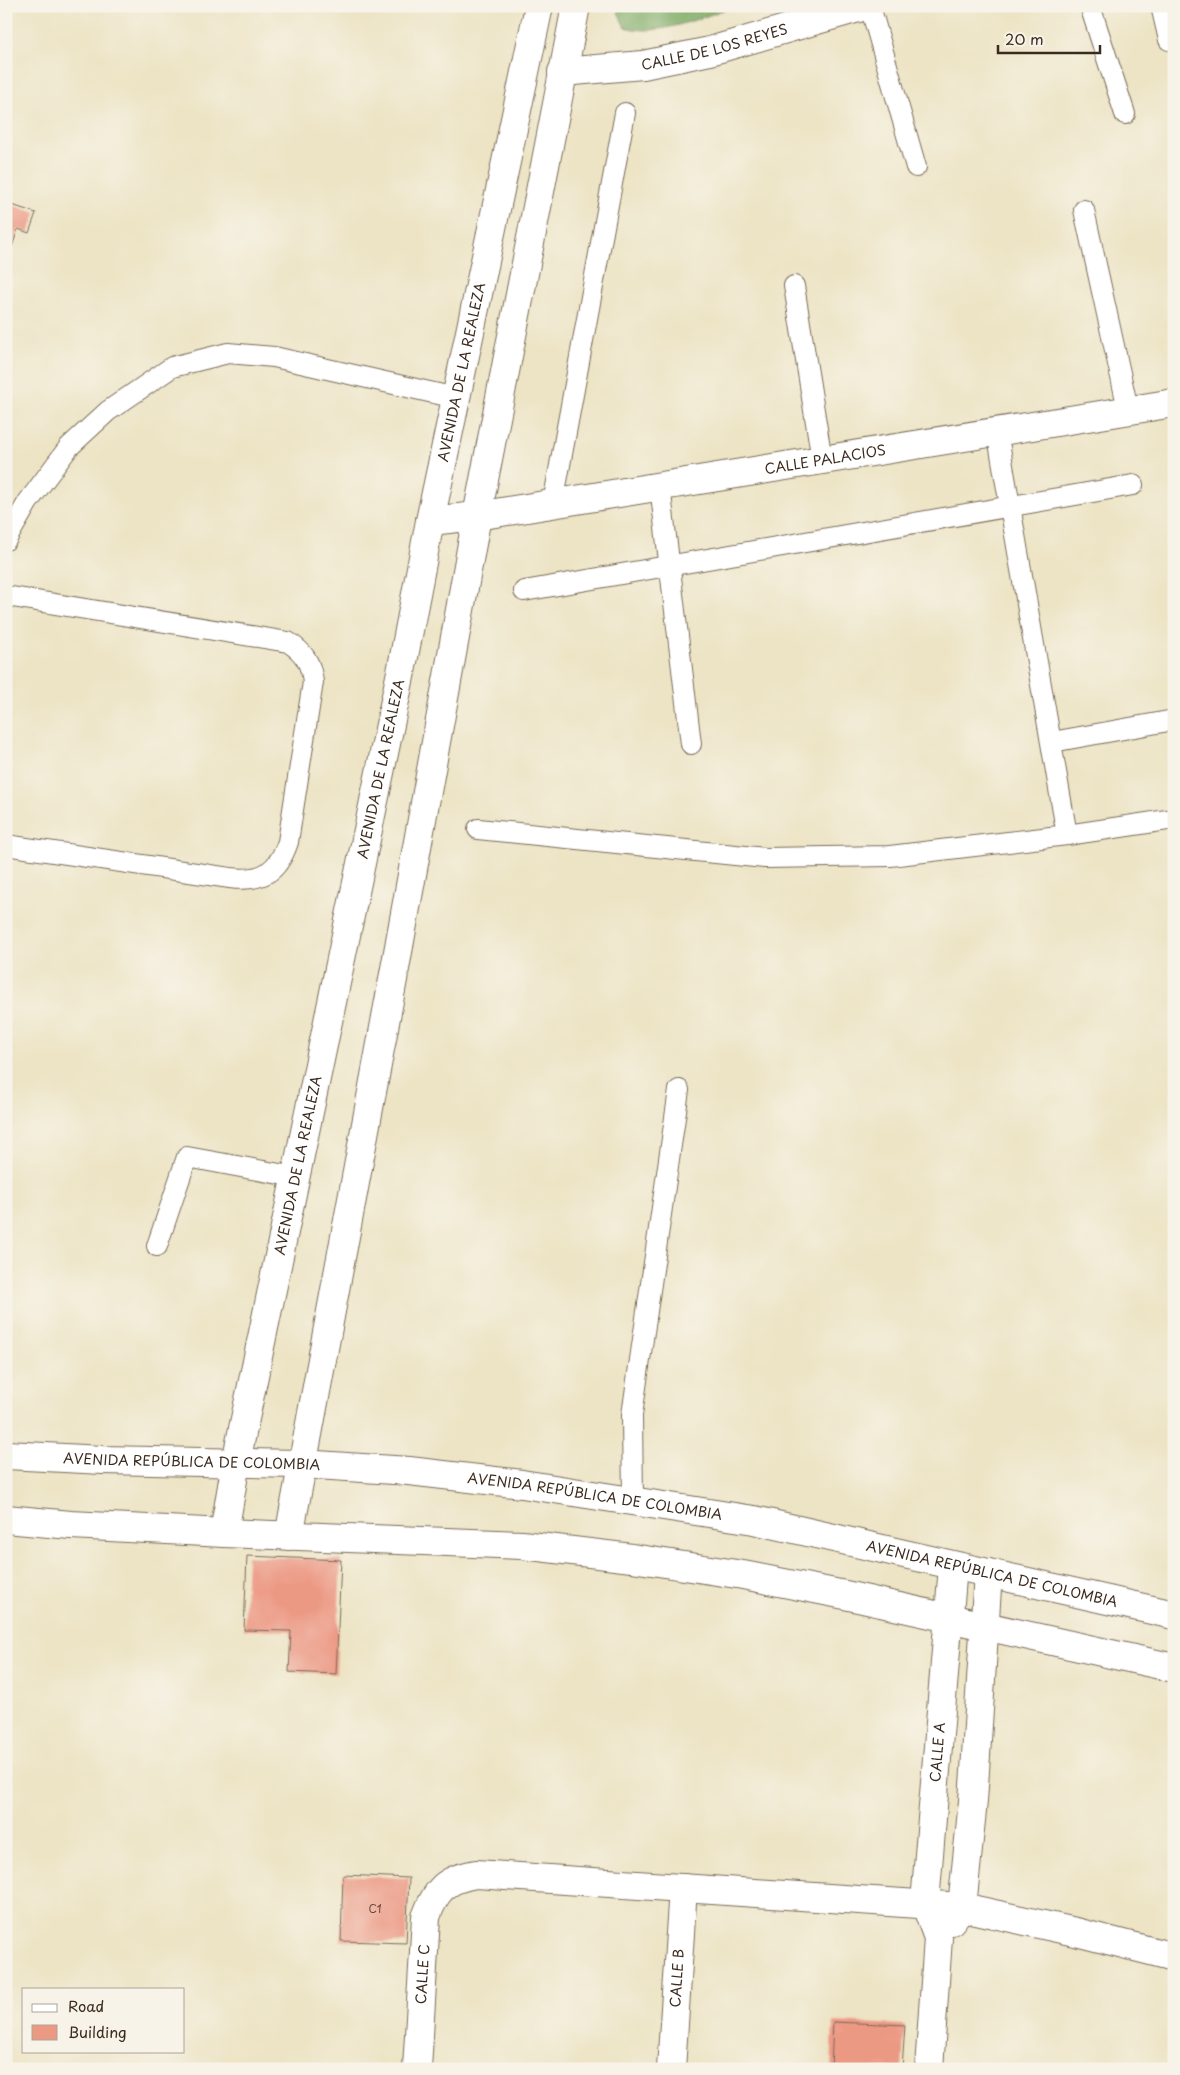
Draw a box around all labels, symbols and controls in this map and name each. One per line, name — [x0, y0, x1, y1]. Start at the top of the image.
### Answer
street label: CALLE DE LOS REYES — [639, 18, 790, 75]
scale bar — [998, 22, 1100, 54]
text: 20 m — [1005, 27, 1044, 50]
street label: AVENIDA DE LA REALEZA — [432, 280, 490, 464]
street label: CALLE PALACIOS — [763, 439, 887, 479]
street label: AVENIDA DE LA REALEZA — [351, 677, 409, 860]
street label: AVENIDA DE LA REALEZA — [268, 1074, 326, 1257]
street label: AVENIDA REPÚBLICA DE COLOMBIA — [63, 1447, 321, 1475]
street label: AVENIDA REPÚBLICA DE COLOMBIA — [467, 1467, 724, 1525]
street label: AVENIDA REPÚBLICA DE COLOMBIA — [864, 1535, 1120, 1612]
street label: CALLE A — [924, 1721, 950, 1783]
house number: C1 — [368, 1900, 382, 1917]
street label: CALLE C — [410, 1944, 434, 2005]
street label: CALLE B — [664, 1948, 689, 2008]
legend — [22, 1988, 185, 2052]
text: Road — [68, 1994, 104, 2017]
text: Building — [68, 2020, 127, 2043]

